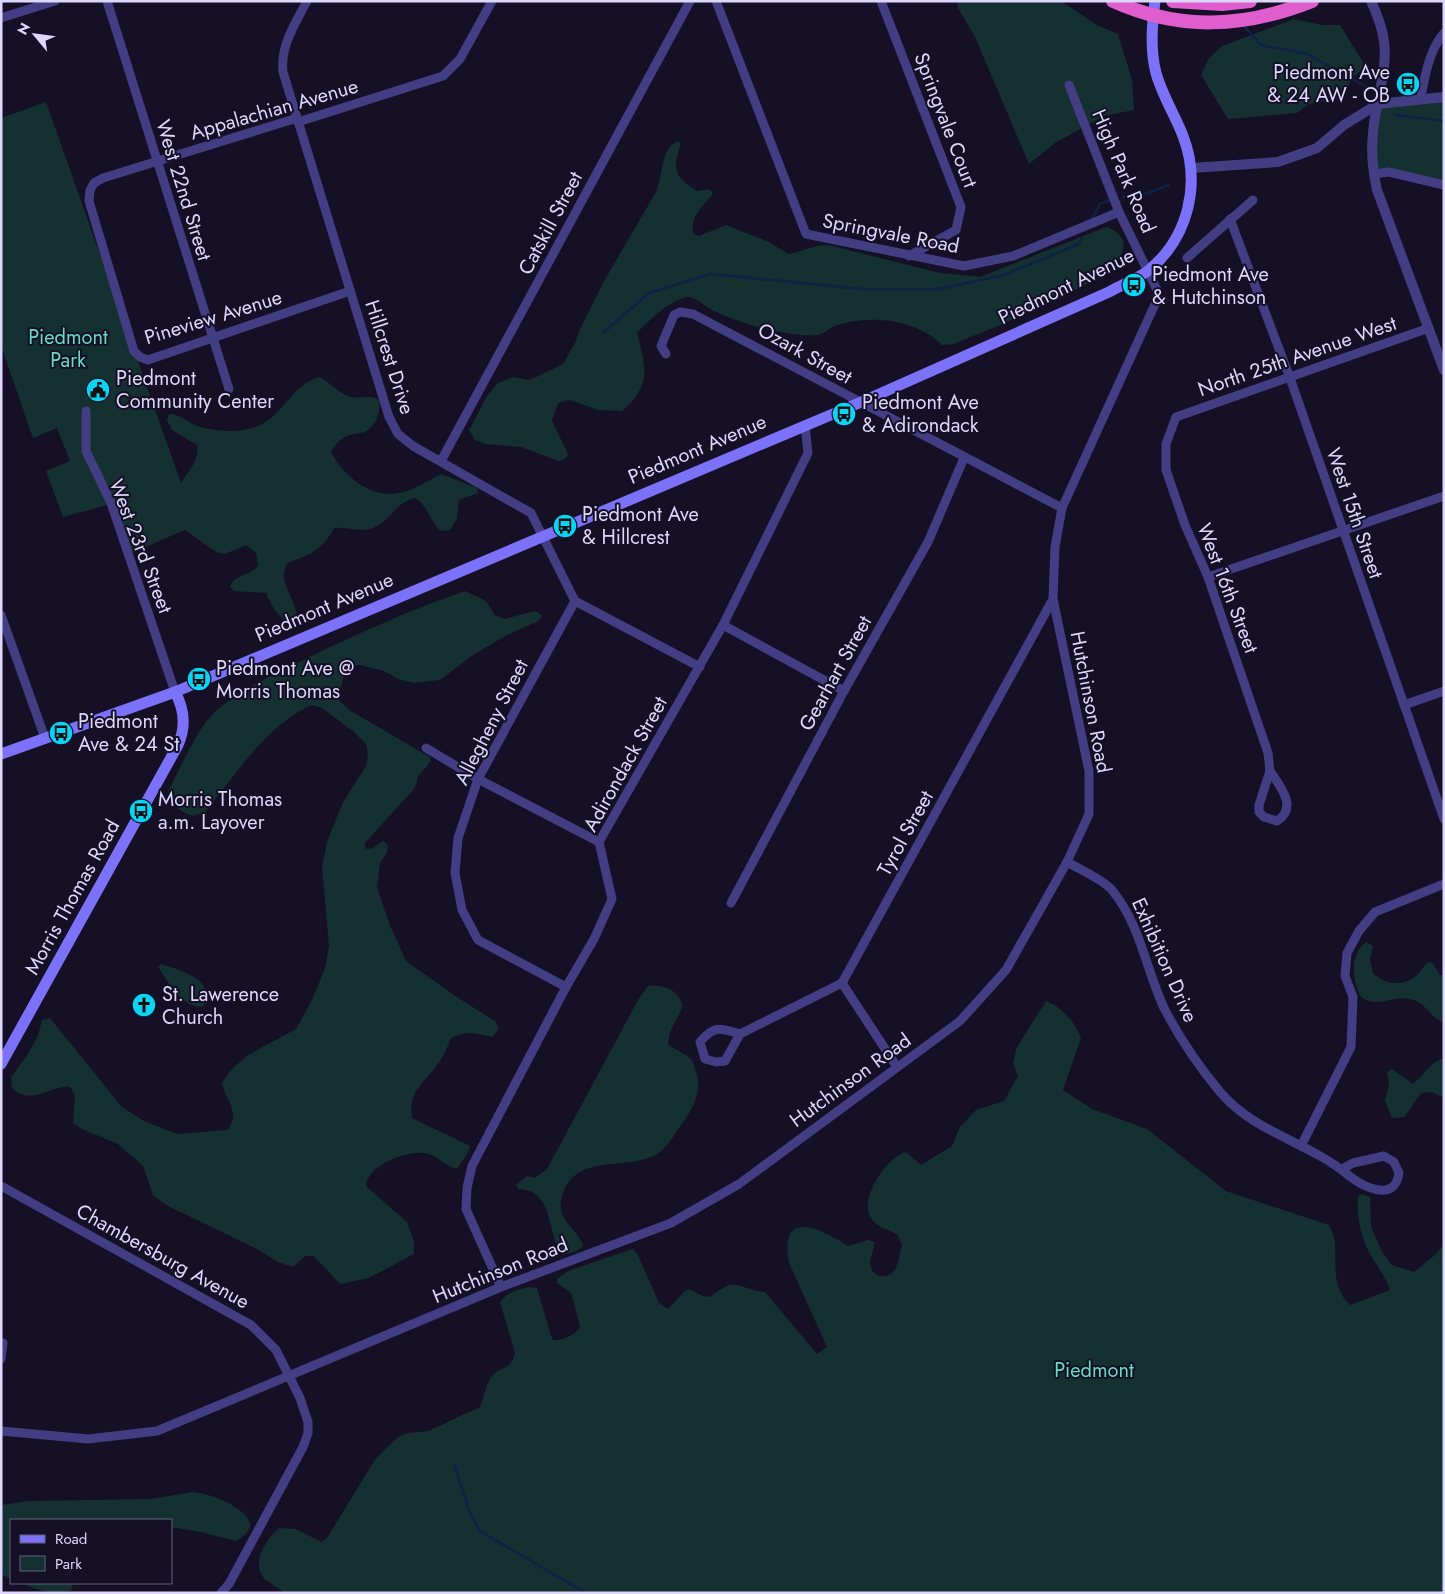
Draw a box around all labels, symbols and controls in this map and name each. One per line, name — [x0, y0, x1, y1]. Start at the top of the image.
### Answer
north arrow — [10, 10, 60, 60]
text: N — [12, 19, 35, 38]
street label: Springvale Court — [906, 49, 985, 192]
place label: Piedmont Ave & 24 AW - OB — [1267, 58, 1390, 110]
bus stop icon: Piedmont Ave & 24 AW - OB — [1395, 71, 1421, 97]
street label: Appalachian Avenue — [187, 72, 362, 147]
street label: High Park Road — [1084, 105, 1163, 238]
street label: West 22nd Street — [148, 116, 219, 264]
street label: Catskill Street — [511, 166, 590, 280]
street label: Springvale Road — [820, 206, 962, 261]
street label: Piedmont Avenue — [993, 241, 1139, 332]
place label: Piedmont Ave & Hutchinson — [1152, 260, 1269, 312]
bus stop icon: Piedmont Ave & Hutchinson — [1121, 272, 1147, 298]
street label: Pineview Avenue — [141, 283, 286, 352]
street label: Hillcrest Drive — [357, 296, 422, 418]
street label: North 25th Avenue West — [1194, 309, 1400, 404]
street label: Ozark Street — [752, 316, 857, 391]
park label: Piedmont Park — [28, 323, 108, 375]
place label: Piedmont Community Center — [116, 364, 274, 416]
public building icon: Piedmont Community Center — [85, 377, 111, 403]
place label: Piedmont Ave & Adirondack — [862, 388, 979, 440]
bus stop icon: Piedmont Ave & Adirondack — [831, 401, 857, 427]
street label: Piedmont Avenue — [623, 407, 771, 492]
street label: West 15th Street — [1319, 444, 1391, 583]
street label: West 23rd Street — [102, 475, 180, 618]
place label: Piedmont Ave & Hillcrest — [582, 500, 699, 552]
bus stop icon: Piedmont Ave & Hillcrest — [552, 513, 578, 539]
street label: West 16th Street — [1189, 519, 1266, 657]
street label: Piedmont Avenue — [250, 565, 398, 650]
street label: Gearhart Street — [792, 610, 879, 736]
street label: Hutchinson Road — [1063, 629, 1118, 776]
place label: Piedmont Ave @ Morris Thomas — [216, 654, 354, 706]
street label: Allegheny Street — [447, 654, 536, 790]
bus stop icon: Piedmont Ave @ Morris Thomas — [186, 666, 212, 692]
street label: Adirondack Street — [576, 691, 675, 837]
place label: Piedmont Ave & 24 St — [78, 707, 179, 759]
bus stop icon: Piedmont Ave & 24 St — [48, 720, 74, 746]
place label: Morris Thomas a.m. Layover — [158, 785, 282, 837]
street label: Tyrol Street — [870, 785, 941, 881]
bus stop icon: Morris Thomas a.m. Layover — [128, 798, 154, 824]
street label: Morris Thomas Road — [18, 814, 127, 980]
street label: Exhibition Drive — [1124, 893, 1205, 1027]
place label: St. Lawerence Church — [162, 980, 279, 1032]
church icon: St. Lawerence Church — [131, 992, 157, 1018]
street label: Hutchinson Road — [784, 1026, 917, 1134]
street label: Chambersburg Avenue — [71, 1197, 255, 1316]
street label: Hutchinson Road — [428, 1230, 572, 1311]
park label: Piedmont — [1054, 1356, 1134, 1385]
legend — [10, 1519, 172, 1584]
text: Road — [55, 1528, 87, 1550]
text: Park — [55, 1553, 82, 1575]

